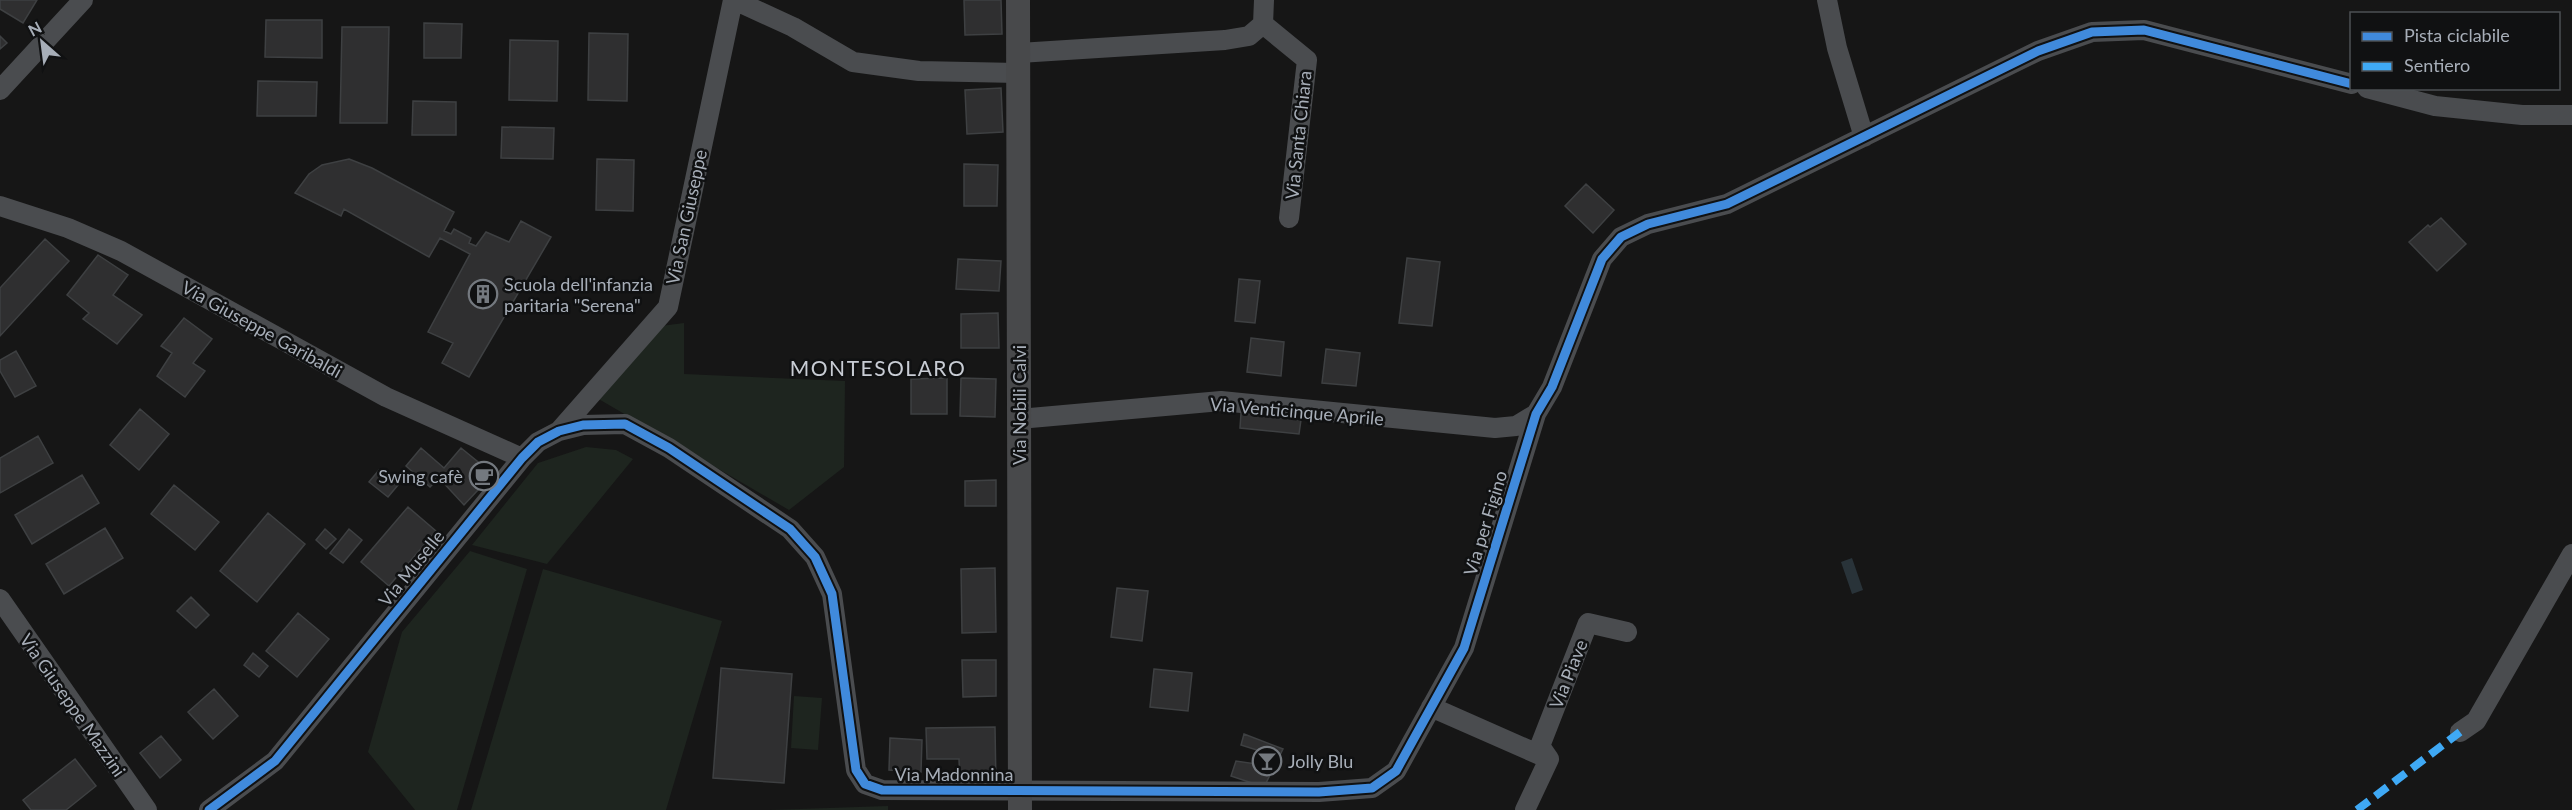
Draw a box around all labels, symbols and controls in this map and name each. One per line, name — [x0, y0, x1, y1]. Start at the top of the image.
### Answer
north arrow — [12, 12, 72, 72]
legend — [2350, 12, 2560, 90]
text: N — [25, 17, 45, 40]
text: Pista ciclabile — [2404, 24, 2510, 46]
text: Sentiero — [2404, 54, 2470, 76]
street label: Via Santa Chiara — [1280, 70, 1316, 200]
street label: Via San Giuseppe — [661, 147, 711, 287]
place label: Scuola dell'infanzia paritaria "Serena" — [504, 273, 653, 316]
street label: Via Giuseppe Garibaldi — [178, 276, 346, 382]
building icon: Scuola dell'infanzia paritaria "Serena" — [467, 278, 499, 310]
street label: Via Nobili Calvi — [1008, 345, 1030, 465]
district label: MONTESOLARO — [790, 355, 966, 380]
street label: Via Venticinque Aprile — [1209, 392, 1385, 430]
cafe icon: Swing cafè — [468, 460, 500, 492]
place label: Swing cafè — [378, 465, 463, 487]
street label: Via per Figino — [1459, 468, 1511, 578]
street label: Via Muselle — [374, 525, 448, 611]
street label: Via Giuseppe Mazzini — [15, 629, 131, 781]
street label: Via Piave — [1544, 636, 1592, 712]
bar icon: Jolly Blu — [1251, 745, 1283, 777]
place label: Jolly Blu — [1288, 750, 1353, 772]
street label: Via Madonnina — [894, 763, 1014, 785]

